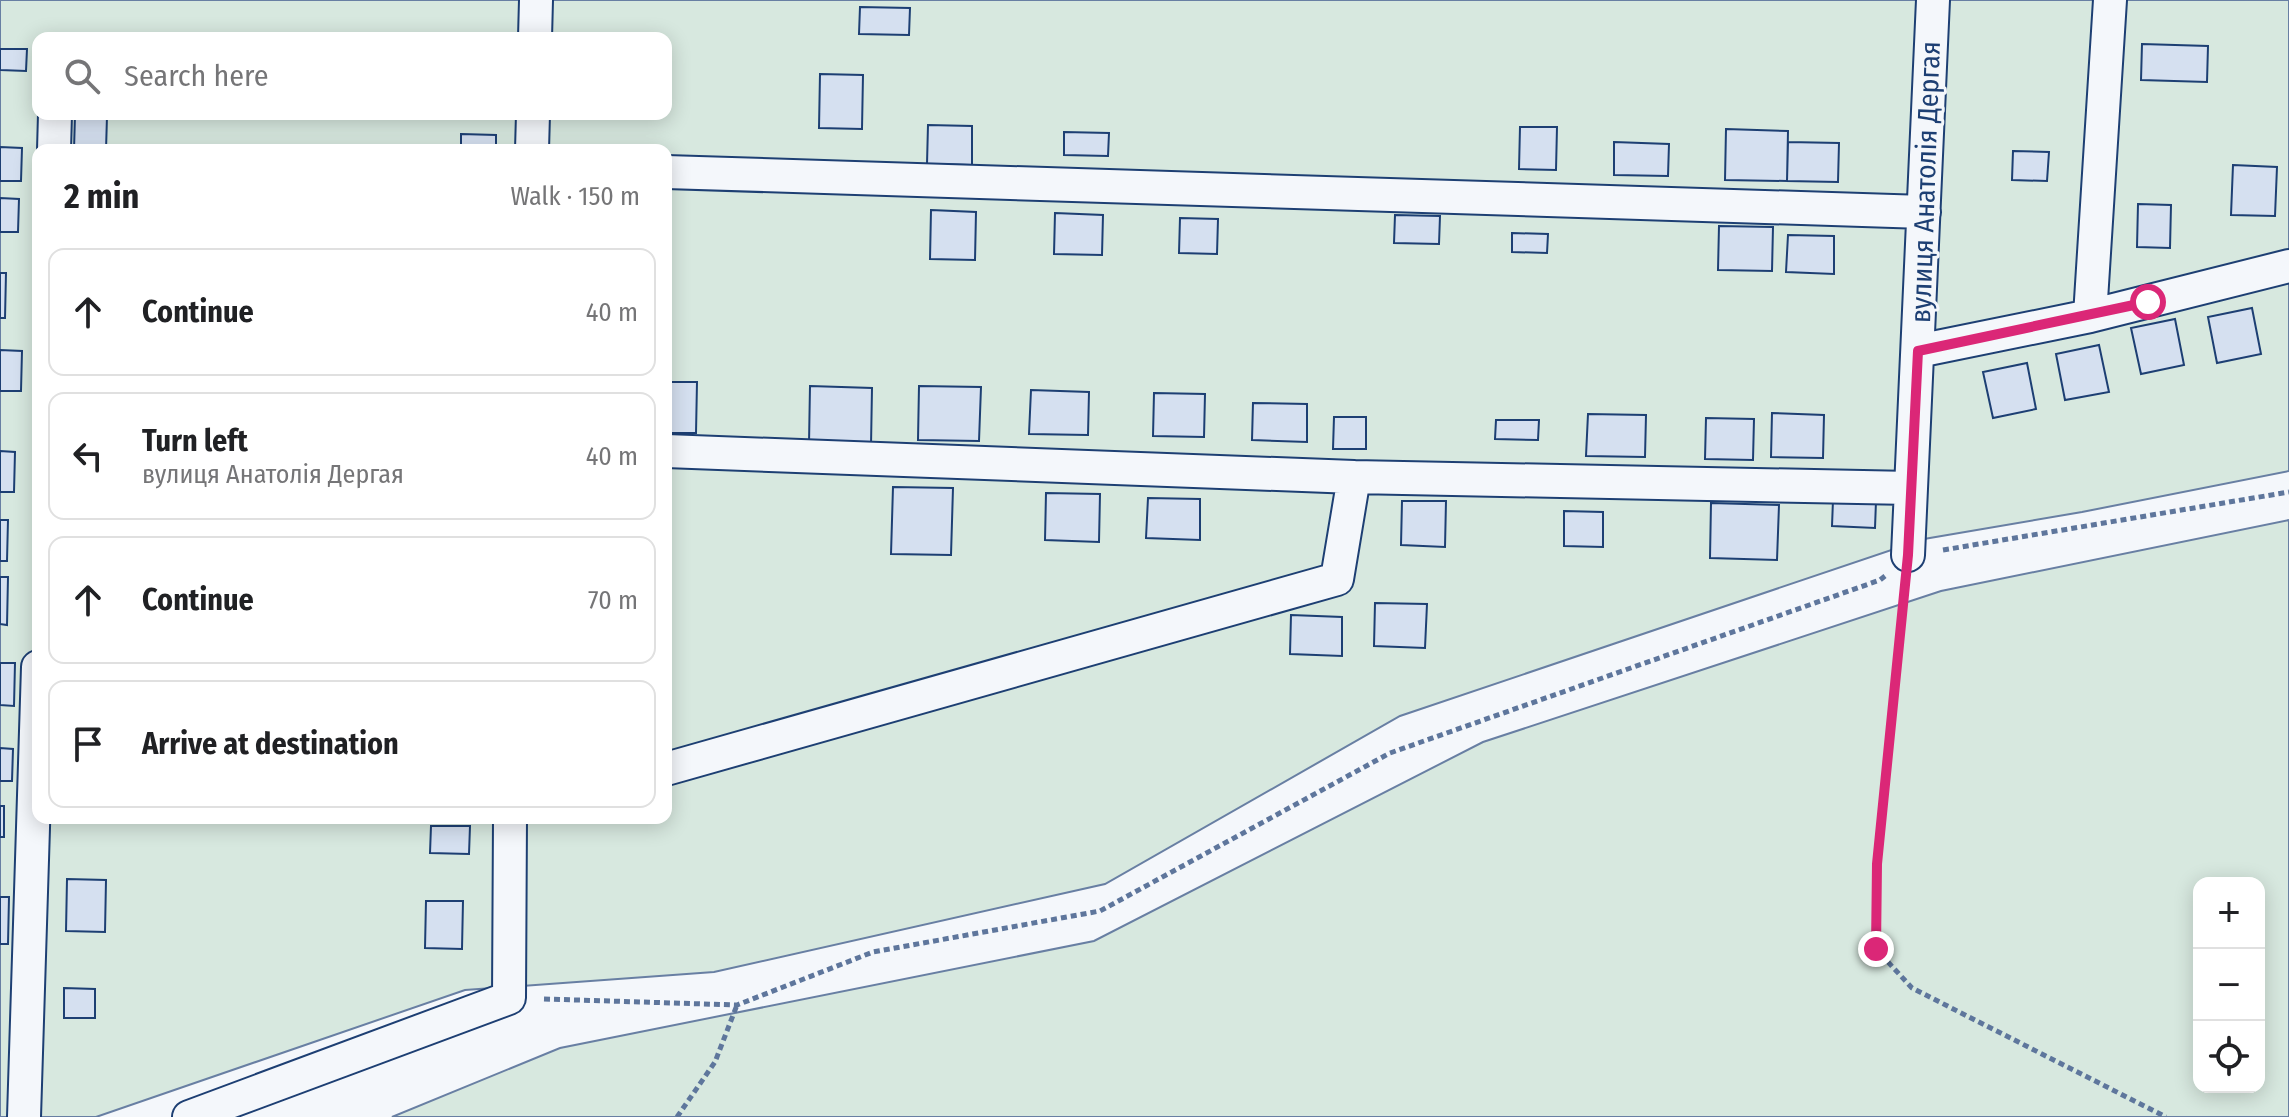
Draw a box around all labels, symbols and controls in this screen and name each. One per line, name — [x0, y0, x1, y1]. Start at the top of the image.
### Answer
search box — [32, 32, 672, 120]
street label: вулиця Анатолія Дергая — [1904, 40, 1947, 324]
icon: search — [60, 54, 104, 98]
text: Search here — [124, 58, 269, 94]
text: 2 min — [64, 176, 139, 217]
text: Walk · 150 m — [510, 181, 640, 212]
route start — [2130, 284, 2166, 320]
icon: ahead — [66, 290, 110, 334]
text: Continue — [142, 294, 254, 330]
text: 40 m — [586, 297, 638, 328]
text: Turn left — [142, 423, 248, 459]
icon: left — [66, 434, 110, 478]
text: 40 m — [586, 441, 638, 472]
text: вулиця Анатолія Дергая — [142, 459, 404, 490]
icon: ahead — [66, 578, 110, 622]
text: Continue — [142, 582, 254, 618]
text: 70 m — [588, 585, 638, 616]
icon: arrive — [66, 722, 110, 766]
text: Arrive at destination — [142, 726, 399, 762]
map controls — [2193, 877, 2265, 1093]
button: + — [2193, 877, 2265, 949]
route end — [1858, 931, 1894, 967]
button: − — [2193, 949, 2265, 1021]
button: locate — [2193, 1021, 2265, 1093]

